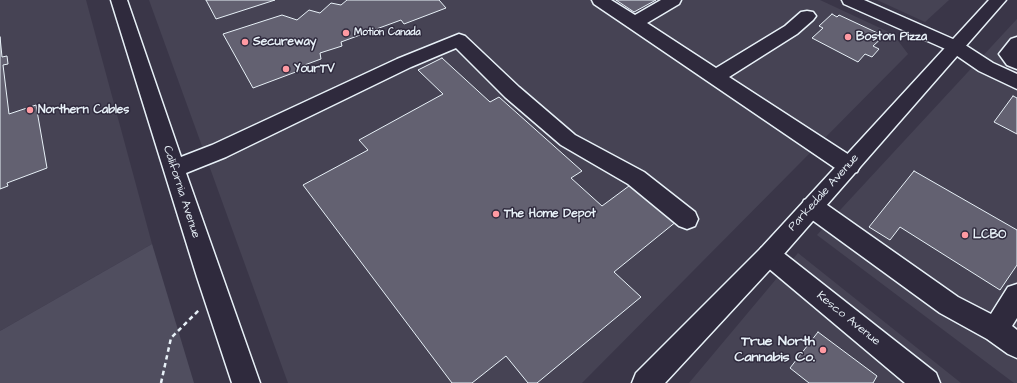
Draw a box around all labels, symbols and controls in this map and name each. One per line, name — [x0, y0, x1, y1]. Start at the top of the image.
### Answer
place label: Motion Canada — [354, 27, 421, 39]
marker: Motion Canada — [341, 28, 351, 38]
place label: Boston Pizza — [856, 30, 927, 44]
marker: Boston Pizza — [843, 32, 853, 42]
place label: Secureway — [253, 35, 316, 49]
marker: Secureway — [240, 37, 250, 47]
place label: YourTV — [294, 62, 335, 76]
marker: YourTV — [281, 64, 291, 74]
place label: Northern Cables — [38, 103, 129, 117]
marker: Northern Cables — [25, 105, 35, 115]
street label: California Avenue — [159, 144, 203, 240]
street label: Parkedale Avenue — [786, 152, 862, 234]
place label: The Home Depot — [504, 207, 596, 221]
marker: The Home Depot — [491, 209, 501, 219]
place label: LCBO — [973, 228, 1006, 242]
marker: LCBO — [960, 230, 970, 240]
street label: Kesco Avenue — [813, 289, 883, 349]
place label: True North Cannabis Co. — [734, 334, 815, 366]
marker: True North Cannabis Co. — [818, 345, 828, 355]

